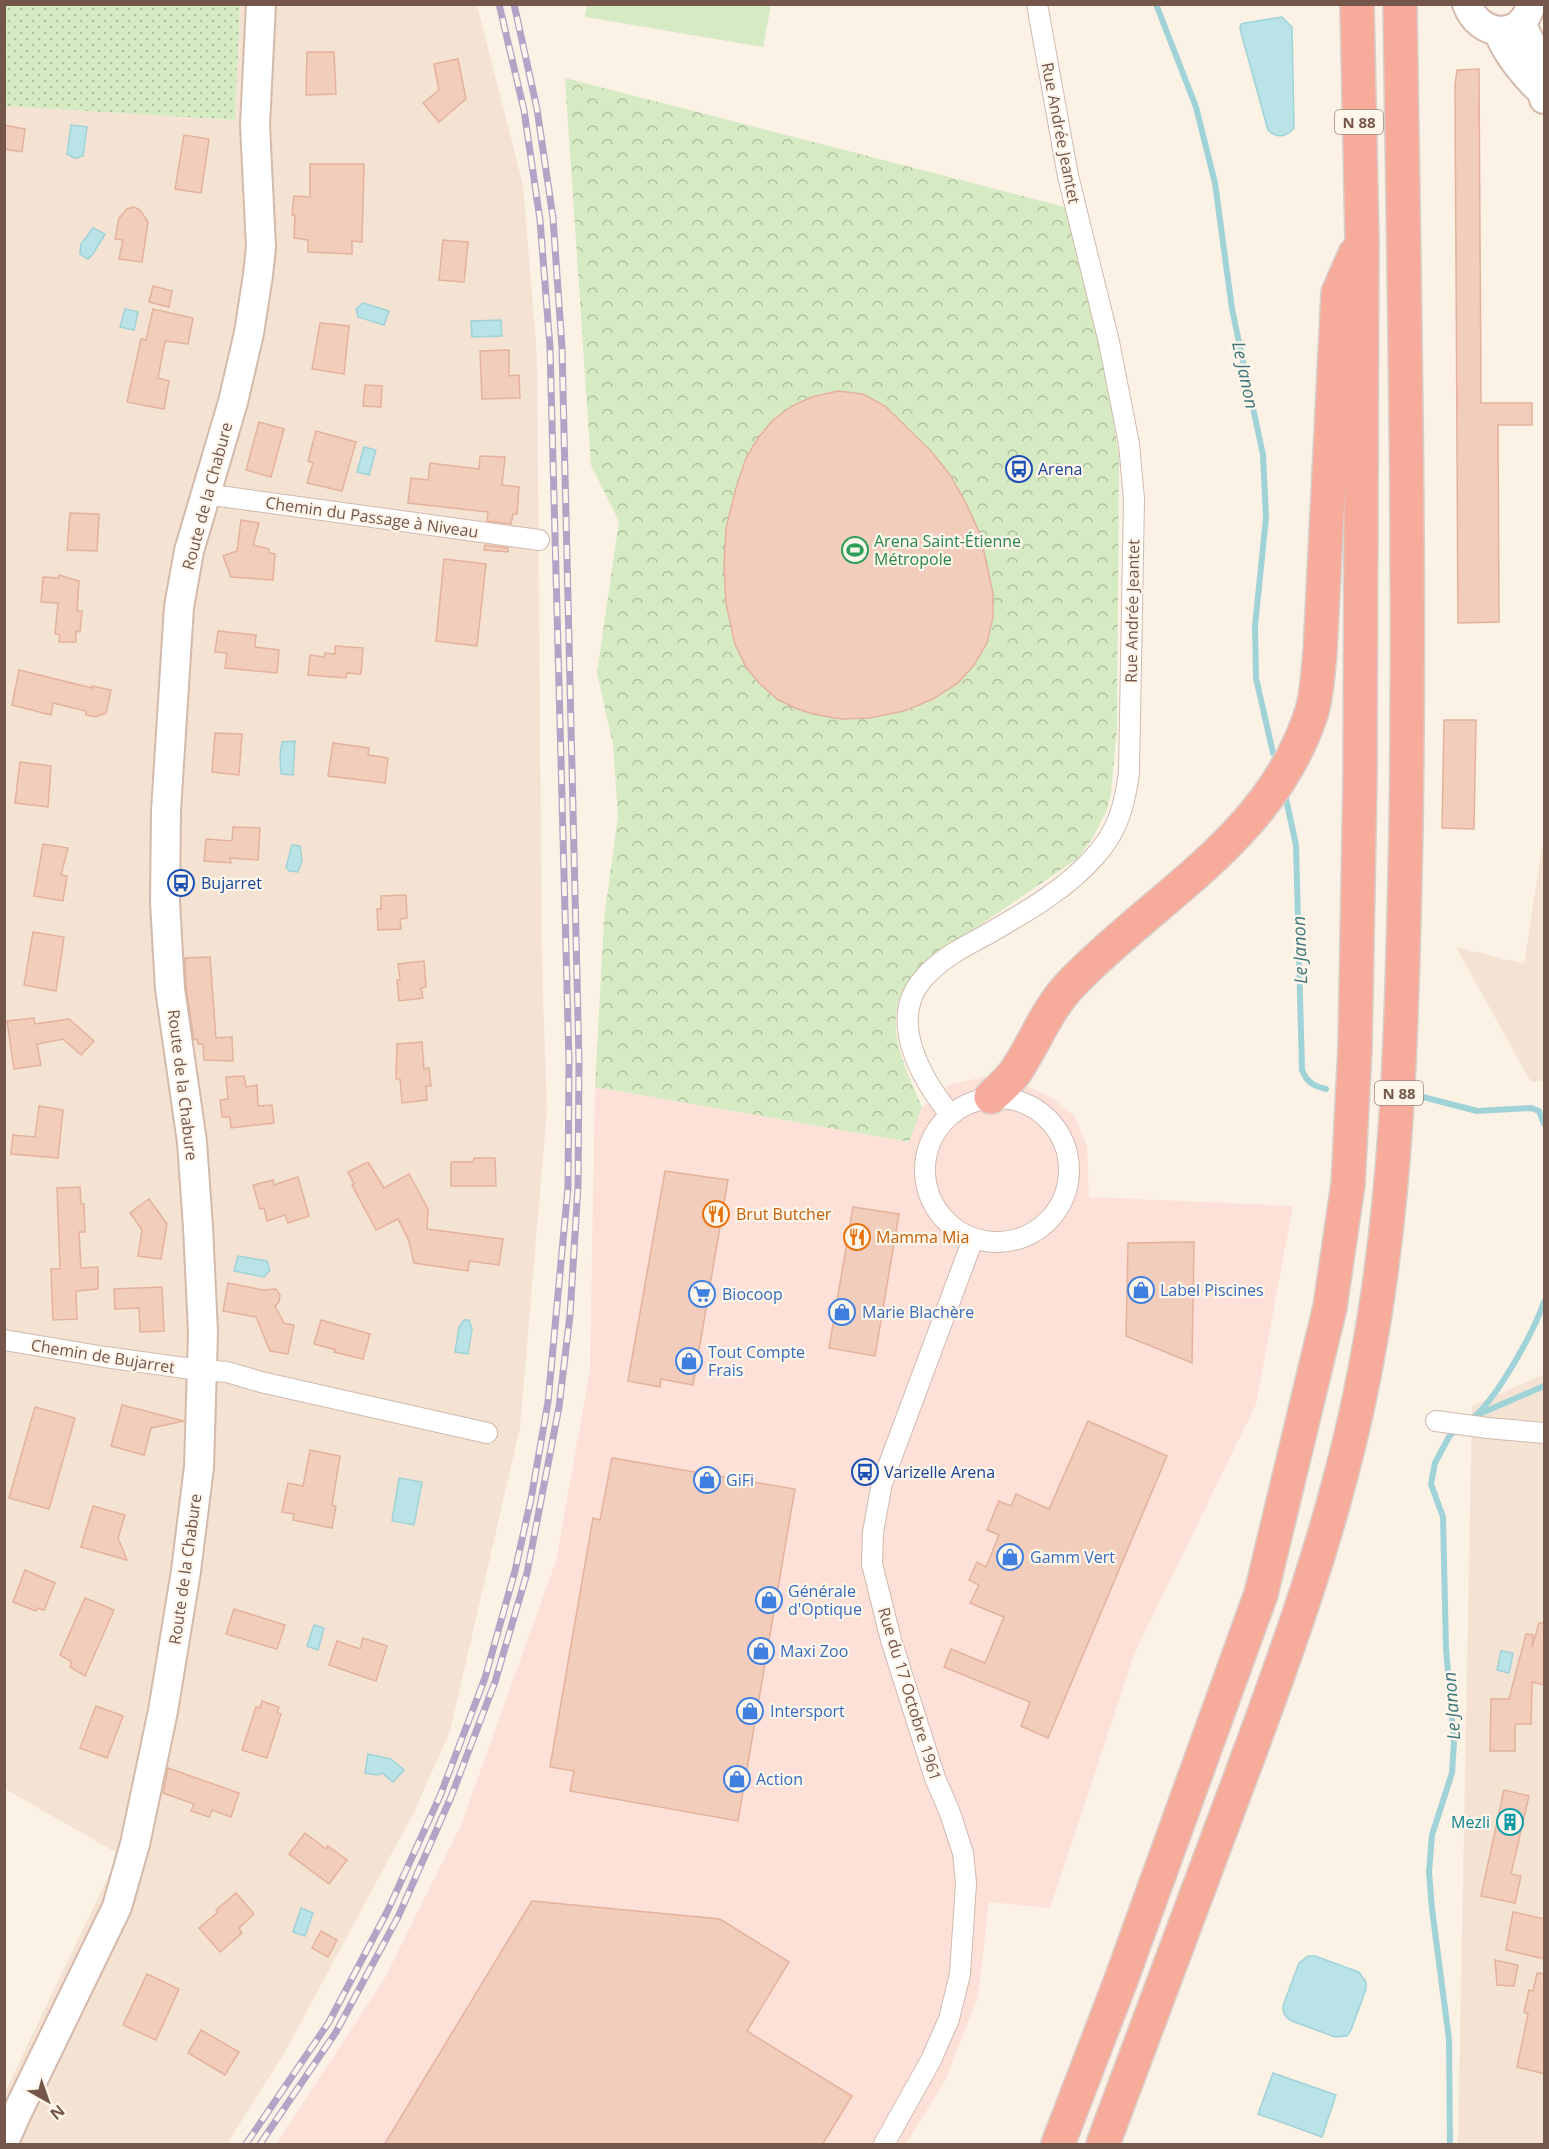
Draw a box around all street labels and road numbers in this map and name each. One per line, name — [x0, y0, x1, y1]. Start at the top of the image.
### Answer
street label: Rue Andrée Jeantet — [1037, 60, 1086, 206]
road number: N 88 — [1335, 110, 1383, 134]
street label: Route de la Chabure — [177, 420, 237, 572]
street label: Chemin du Passage à Niveau — [264, 491, 480, 543]
street label: Rue Andrée Jeantet — [1120, 539, 1144, 683]
street label: Route de la Chabure — [163, 1008, 203, 1162]
road number: N 88 — [1375, 1081, 1423, 1105]
street label: Chemin de Bujarret — [29, 1334, 177, 1378]
street label: Route de la Chabure — [164, 1492, 206, 1646]
street label: Rue du 17 Octobre 1961 — [873, 1604, 947, 1784]

